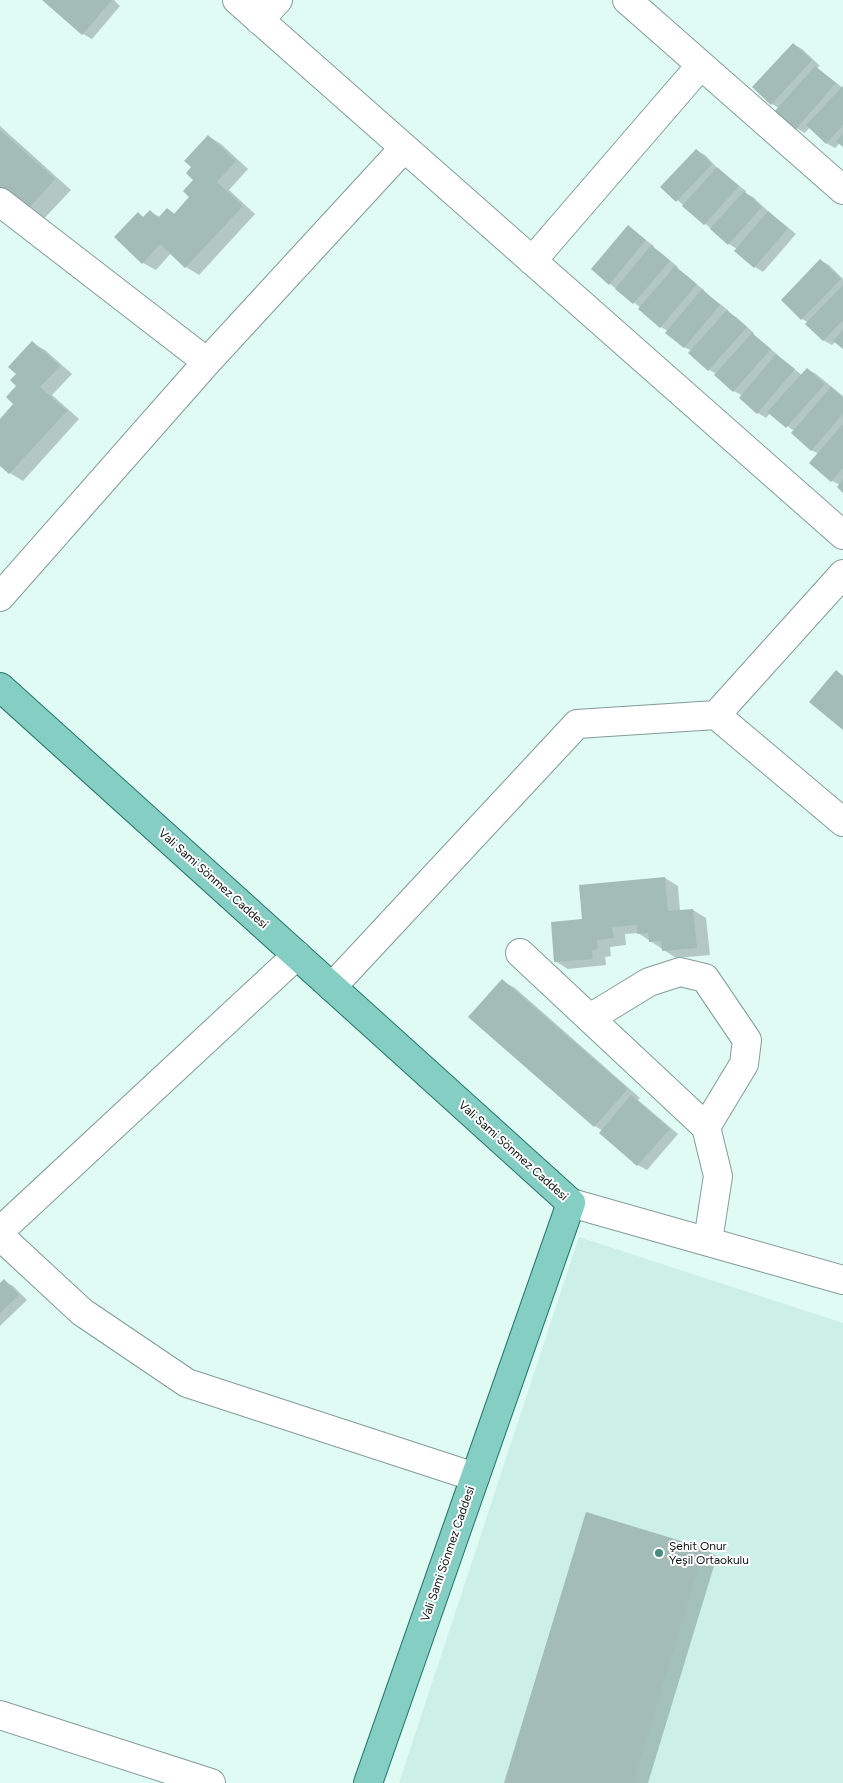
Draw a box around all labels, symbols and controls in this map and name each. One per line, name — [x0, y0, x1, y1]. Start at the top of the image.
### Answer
street label: Vali Sami Sönmez Caddesi — [155, 826, 271, 932]
street label: Vali Sami Sönmez Caddesi — [455, 1098, 571, 1204]
street label: Vali Sami Sönmez Caddesi — [418, 1484, 478, 1624]
place label: Şehit Onur Yeşil Ortaokulu — [669, 1539, 749, 1567]
marker: Şehit Onur Yeşil Ortaokulu — [653, 1547, 665, 1559]

